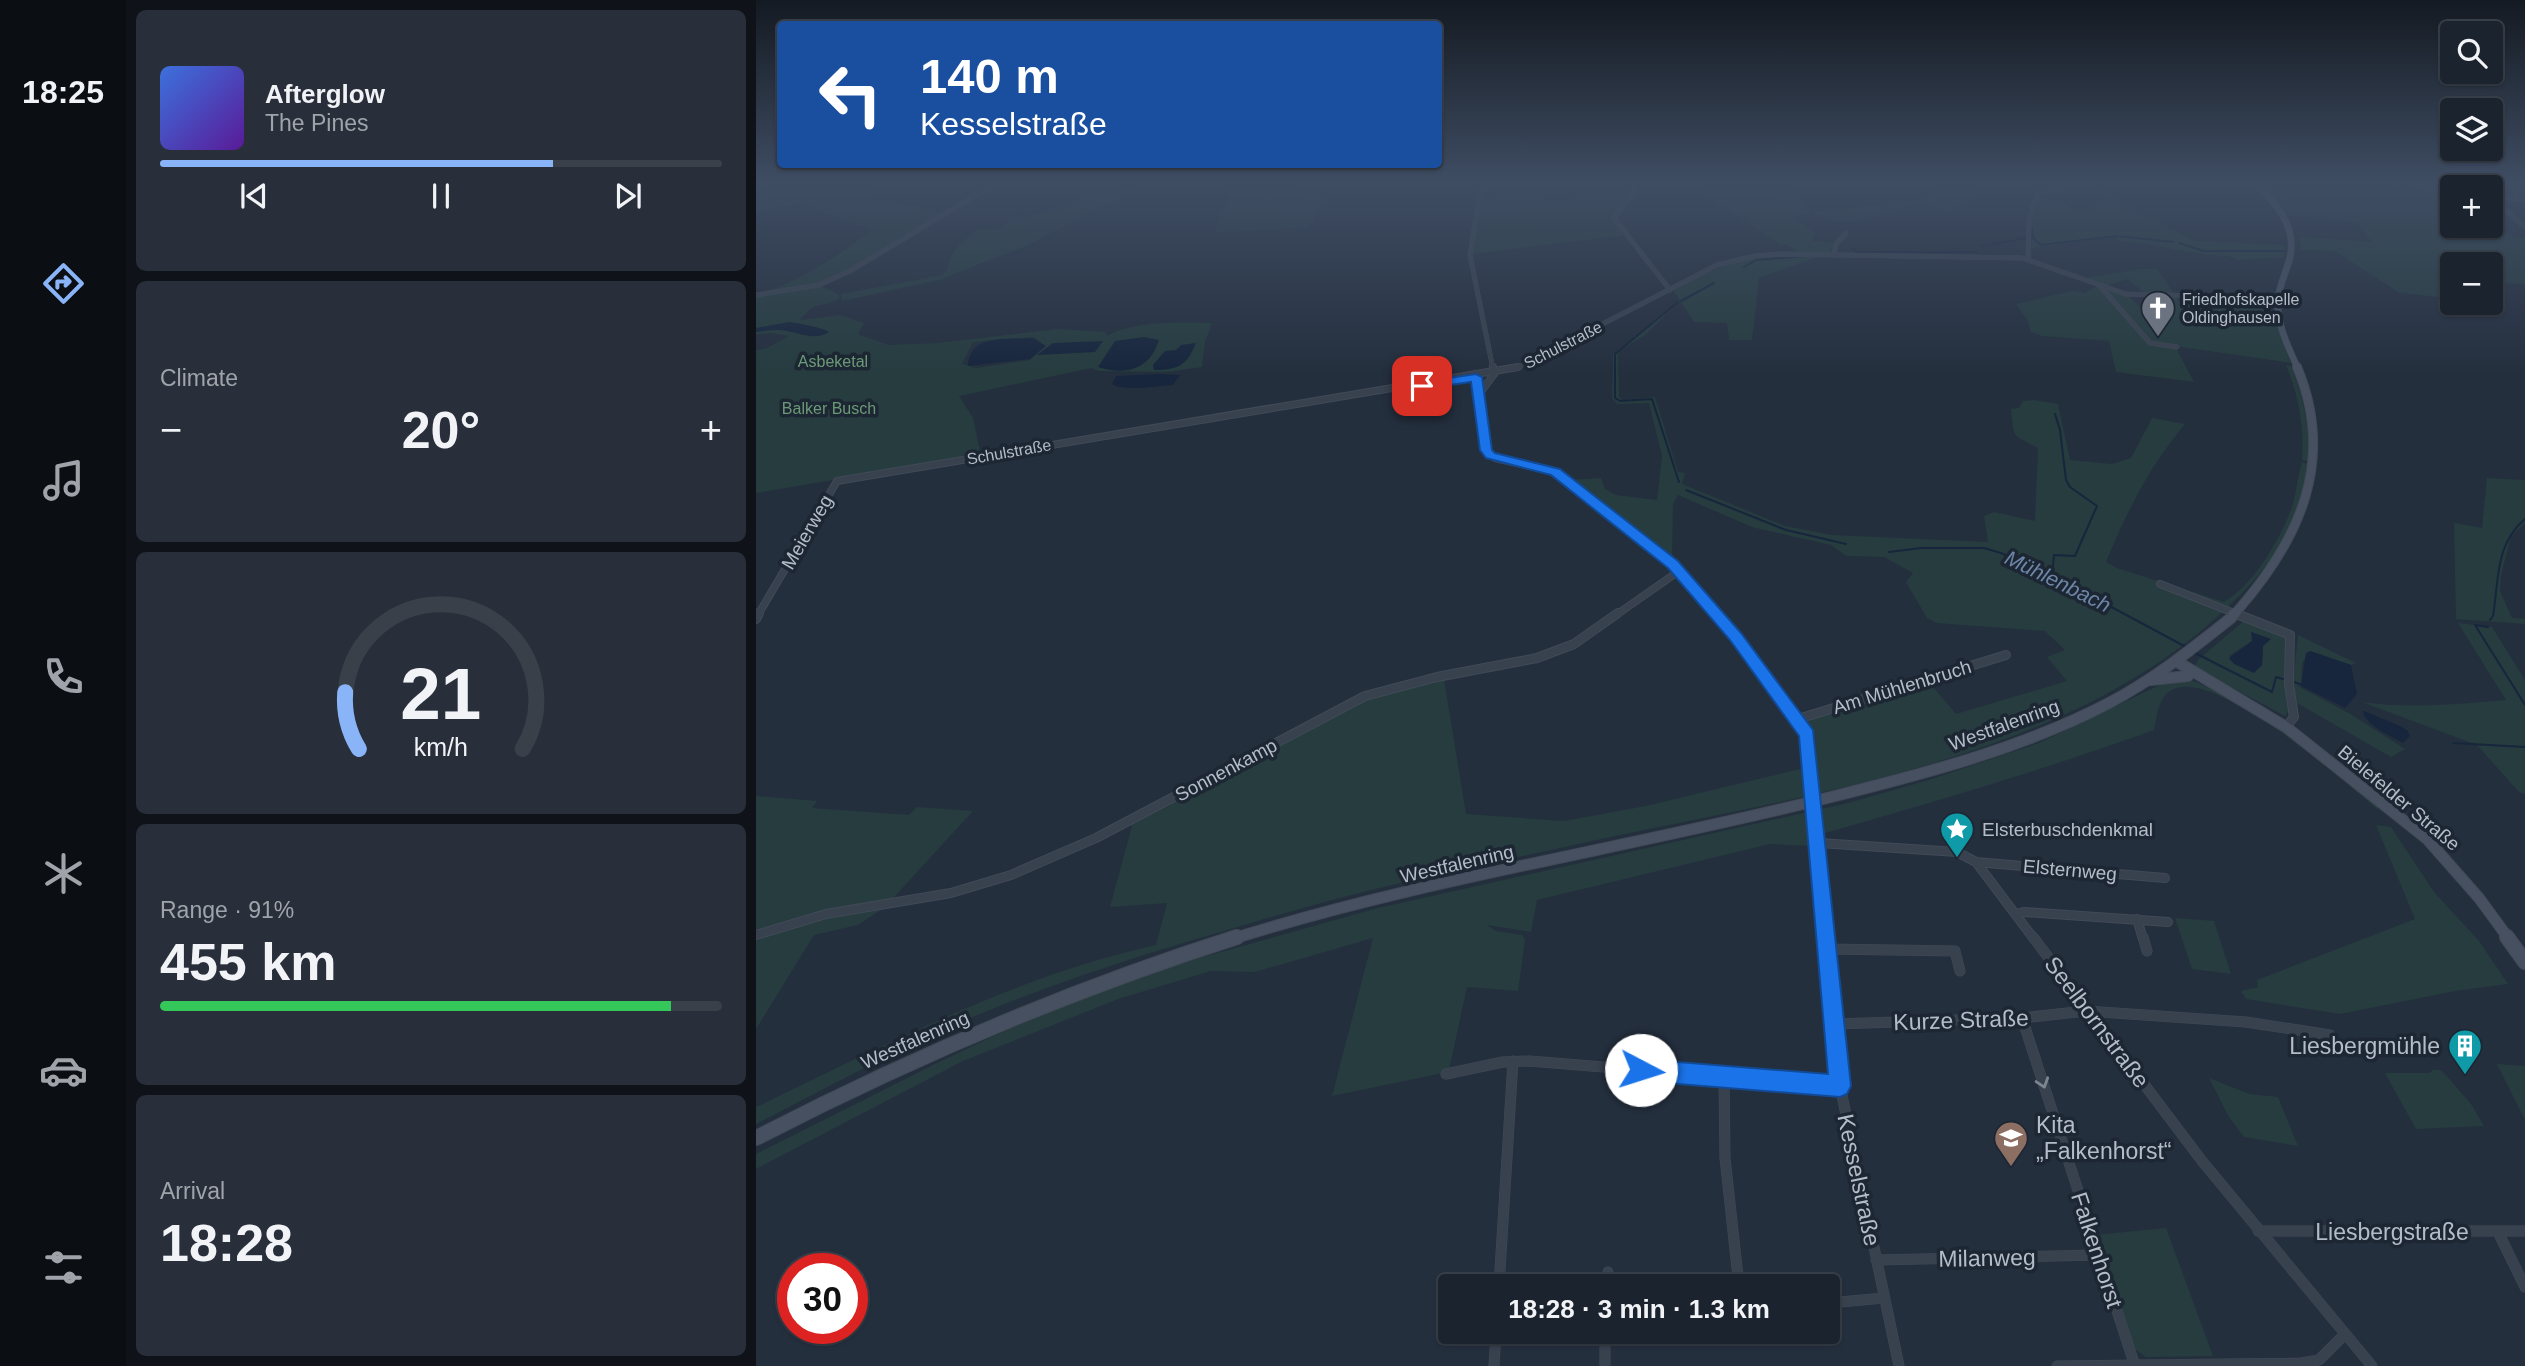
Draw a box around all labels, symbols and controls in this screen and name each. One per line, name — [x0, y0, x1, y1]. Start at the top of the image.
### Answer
map controls — [2440, 21, 2503, 315]
button: search — [2440, 21, 2503, 84]
icon: left — [805, 49, 896, 140]
text: 140 m — [920, 49, 1059, 103]
text: 18:25 — [22, 74, 104, 110]
text: Afterglow — [265, 79, 385, 109]
button: layers — [2440, 98, 2503, 161]
text: Kesselstraße — [920, 106, 1107, 142]
text: The Pines — [265, 110, 369, 136]
button: + — [2440, 175, 2503, 238]
icon: previous — [235, 177, 273, 215]
icon: pause — [422, 177, 460, 215]
icon: next — [609, 177, 647, 215]
button: − — [2440, 252, 2503, 315]
icon: directions — [39, 259, 88, 308]
church icon: Friedhofskapelle Oldinghausen — [2139, 289, 2177, 338]
place label: Friedhofskapelle Oldinghausen — [2182, 291, 2300, 326]
street label: Schulstraße — [1521, 318, 1605, 372]
park label: Asbeketal — [798, 353, 868, 370]
pin — [1392, 356, 1452, 416]
text: Climate — [160, 365, 238, 391]
icon: arrive — [1403, 367, 1441, 405]
park label: Balker Busch — [782, 400, 876, 417]
text: 20° — [402, 401, 480, 459]
text: − — [160, 409, 182, 451]
text: + — [700, 409, 722, 451]
street label: Schulstraße — [965, 436, 1053, 468]
icon: music — [39, 456, 88, 505]
street label: Meierweg — [777, 491, 837, 573]
water label: Mühlenbach — [2002, 546, 2114, 616]
icon: phone — [39, 652, 88, 701]
text: 21 — [401, 653, 481, 734]
street label: Am Mühlenbruch — [1830, 656, 1974, 718]
street label: Westfalenring — [1946, 695, 2062, 755]
text: km/h — [414, 733, 468, 761]
street label: Sonnenkamp — [1172, 734, 1280, 806]
street label: Bielefelder Straße — [2334, 741, 2464, 855]
place icon: Elsterbuschdenkmal — [1938, 810, 1976, 859]
place label: Elsterbuschdenkmal — [1982, 819, 2153, 840]
street label: Westfalenring — [1398, 841, 1516, 887]
icon: climate — [39, 849, 88, 898]
street label: Elsternweg — [2022, 855, 2118, 885]
text: Range · 91% — [160, 897, 294, 923]
text: 455 km — [160, 933, 336, 991]
street label: Seelbornstraße — [2039, 951, 2155, 1093]
street label: Kurze Straße — [1893, 1005, 2029, 1035]
street label: Westfalenring — [858, 1007, 972, 1073]
building icon: Liesbergmühle — [2446, 1027, 2484, 1076]
position arrow — [1604, 1033, 1678, 1107]
place label: Liesbergmühle — [2289, 1033, 2440, 1059]
icon: car — [39, 1046, 88, 1095]
one-way arrow — [2034, 1077, 2049, 1089]
street label: Kesselstraße — [1832, 1112, 1886, 1248]
place label: Kita „Falkenhorst“ — [2036, 1112, 2171, 1164]
school or university icon: Kita „Falkenhorst“ — [1992, 1119, 2030, 1168]
text: Arrival — [160, 1178, 225, 1204]
street label: Falkenhorst — [2066, 1189, 2128, 1312]
text: 18:28 — [160, 1214, 293, 1272]
street label: Liesbergstraße — [2315, 1219, 2469, 1245]
icon: filters — [39, 1243, 88, 1292]
street label: Milanweg — [1938, 1244, 2036, 1272]
speed limit sign: 30 — [777, 1253, 868, 1344]
text: 18:28 · 3 min · 1.3 km — [1508, 1294, 1770, 1324]

